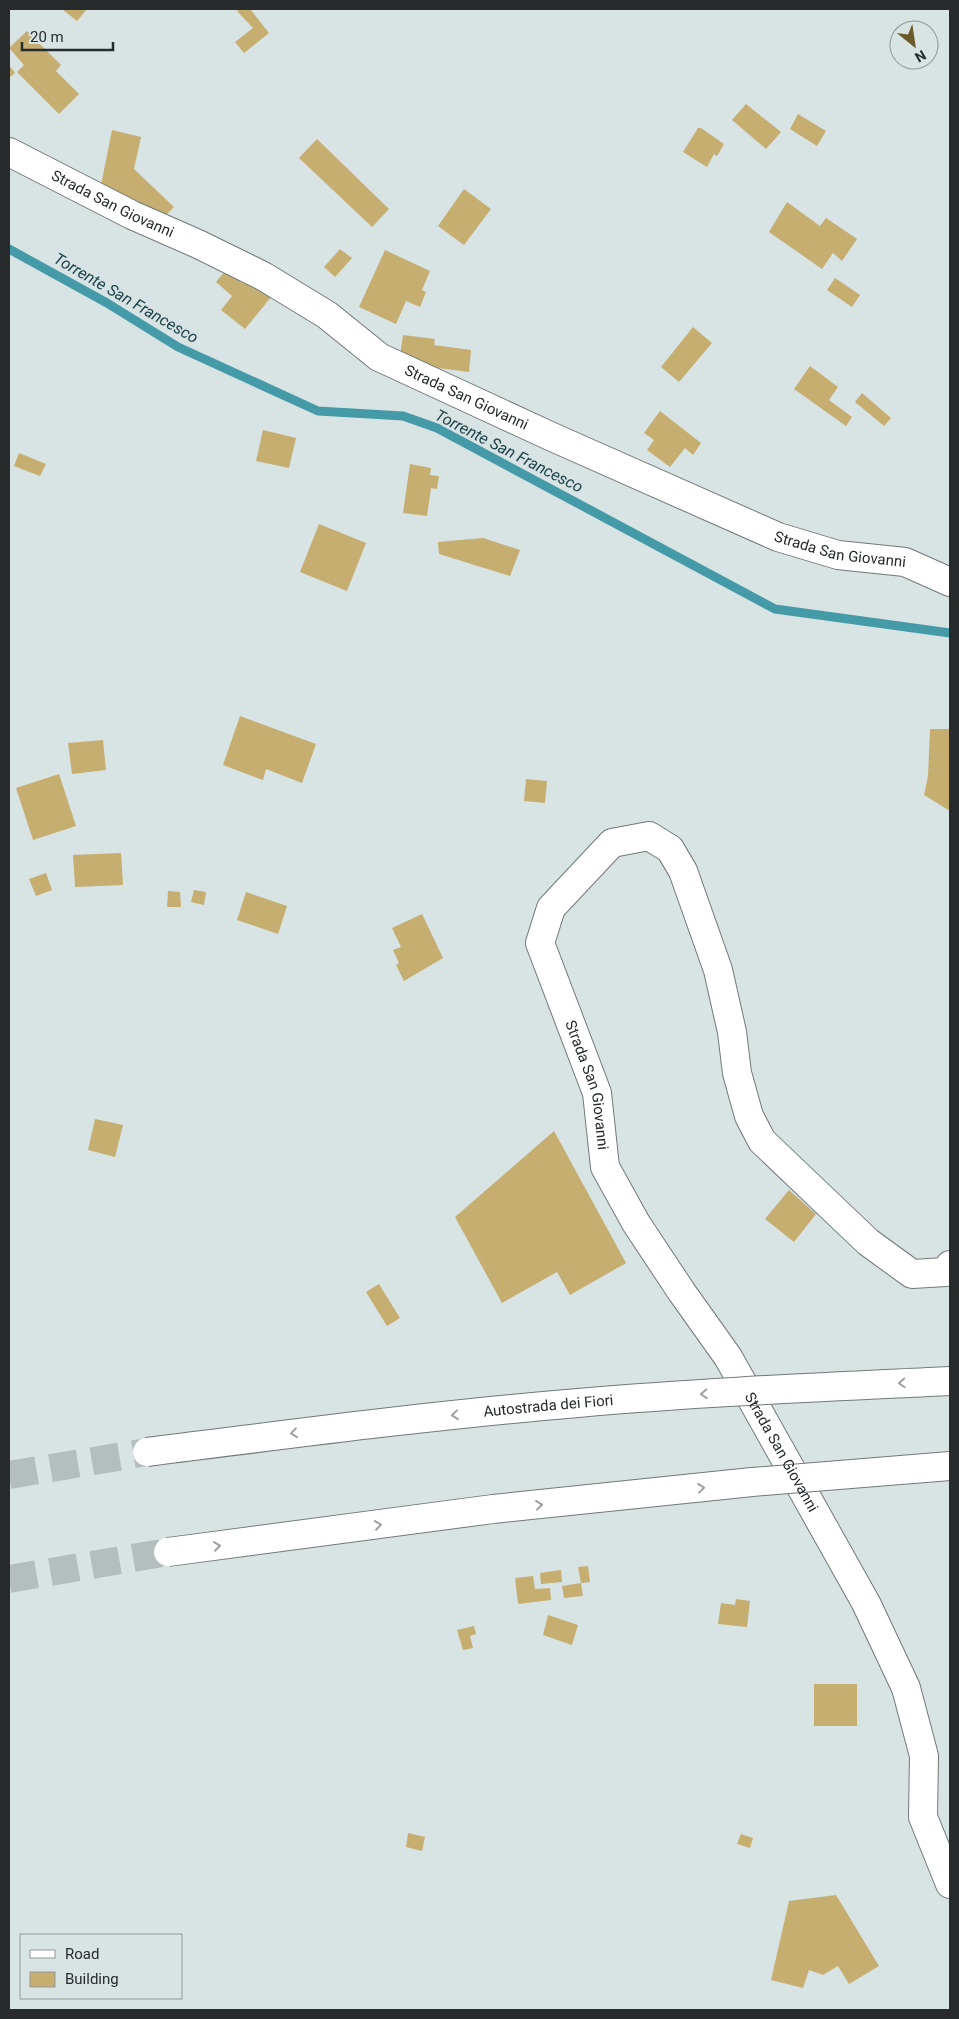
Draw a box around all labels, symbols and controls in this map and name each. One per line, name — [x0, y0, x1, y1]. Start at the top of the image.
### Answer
scale bar — [22, 20, 114, 52]
north arrow — [889, 20, 939, 70]
text: 20 m — [30, 28, 64, 46]
text: N — [912, 47, 929, 66]
street label: Strada San Giovanni — [48, 166, 177, 241]
water label: Torrente San Francesco — [50, 249, 202, 347]
street label: Strada San Giovanni — [402, 361, 531, 434]
water label: Torrente San Francesco — [432, 405, 586, 497]
street label: Strada San Giovanni — [772, 527, 907, 571]
street label: Strada San Giovanni — [561, 1018, 612, 1151]
one-way arrow — [897, 1377, 905, 1388]
one-way arrow — [700, 1388, 708, 1399]
street label: Strada San Giovanni — [741, 1389, 822, 1515]
street label: Autostrada dei Fiori — [482, 1391, 614, 1421]
one-way arrow — [451, 1409, 459, 1420]
one-way arrow — [290, 1428, 298, 1438]
one-way arrow — [697, 1483, 705, 1494]
one-way arrow — [535, 1499, 543, 1510]
one-way arrow — [373, 1520, 382, 1530]
one-way arrow — [213, 1541, 221, 1552]
legend — [20, 1934, 182, 1999]
text: Road — [65, 1945, 99, 1963]
text: Building — [65, 1970, 119, 1988]

